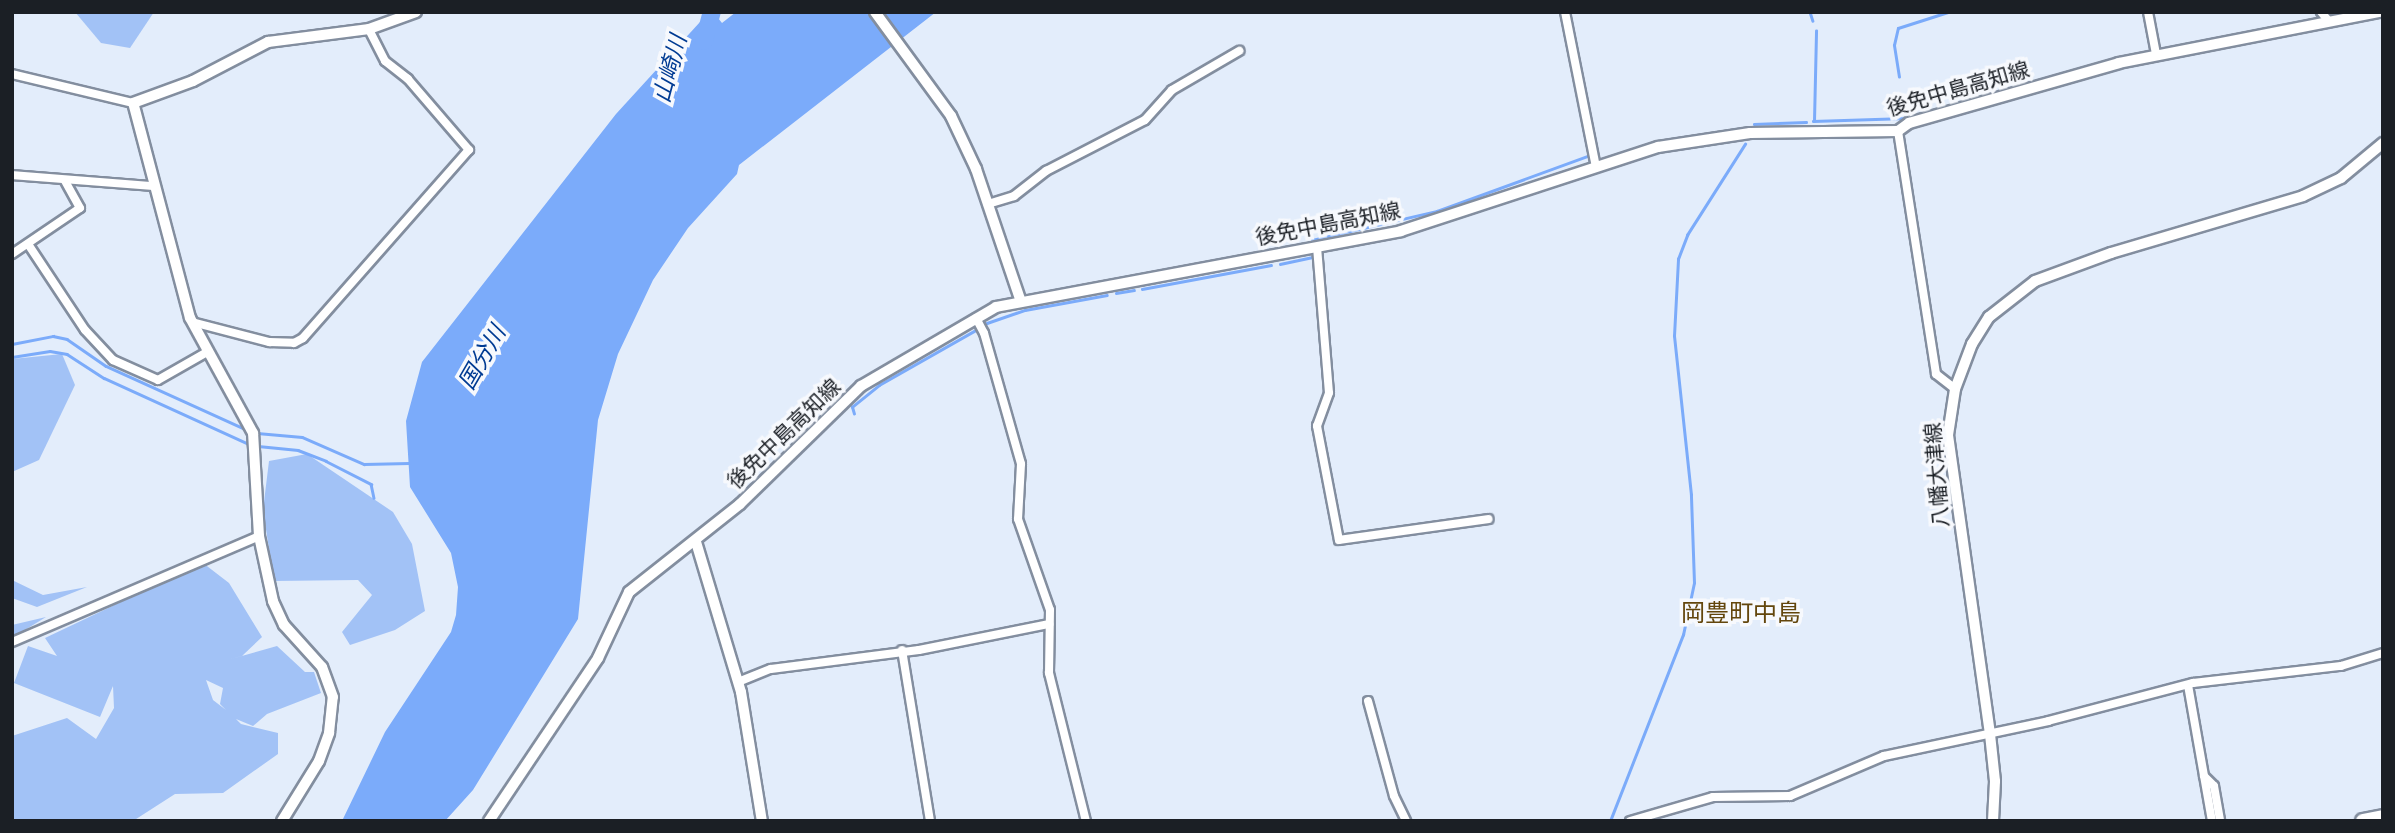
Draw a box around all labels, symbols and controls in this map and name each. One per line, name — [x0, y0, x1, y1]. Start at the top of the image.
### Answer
water label: 山崎川 — [649, 32, 693, 106]
street label: 後免中島高知線 — [1884, 57, 2032, 121]
street label: 後免中島高知線 — [1253, 198, 1403, 250]
water label: 国分川 — [454, 321, 512, 395]
street label: 後免中島高知線 — [722, 374, 846, 494]
street label: 八幡大津線 — [1920, 422, 1954, 528]
district label: 岡豊町中島 — [1681, 600, 1801, 628]

